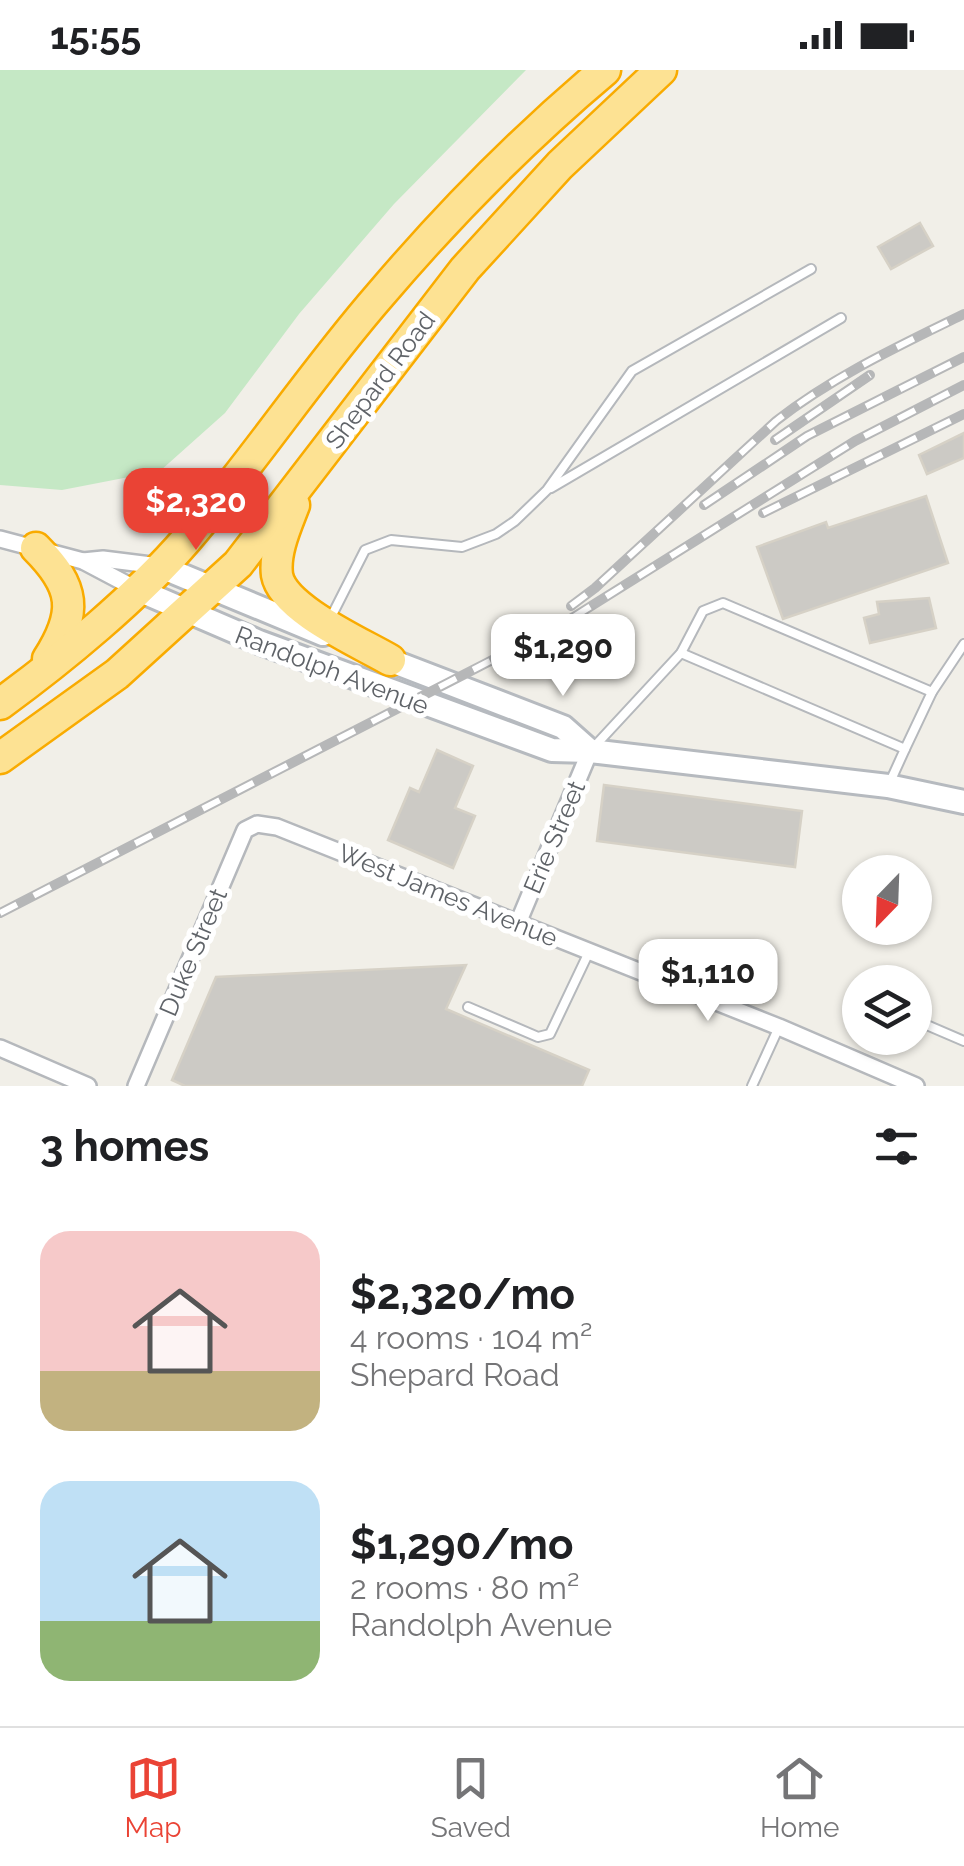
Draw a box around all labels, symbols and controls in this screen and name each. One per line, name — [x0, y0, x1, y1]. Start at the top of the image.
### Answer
text: 15:55 — [50, 13, 141, 58]
street label: Shepard Road — [319, 306, 441, 454]
pin: $2,320 — [115, 468, 277, 553]
text: $2,320 — [145, 482, 247, 519]
pin: $1,290 — [482, 614, 644, 699]
street label: Randolph Avenue — [231, 619, 433, 721]
text: $1,290 — [513, 628, 613, 665]
street label: Erie Street — [517, 775, 591, 898]
street label: West James Avenue — [334, 837, 562, 953]
north arrow — [842, 855, 932, 945]
map controls — [842, 855, 932, 1055]
street label: Duke Street — [153, 883, 234, 1020]
pin: $1,110 — [627, 939, 789, 1024]
text: $1,110 — [661, 953, 755, 990]
button: layers — [842, 965, 932, 1055]
icon: filters — [869, 1119, 924, 1174]
text: 3 homes — [40, 1122, 209, 1171]
text: $2,320/mo — [350, 1270, 575, 1319]
icon: home — [120, 1271, 240, 1391]
text: 4 rooms · 104 m² — [350, 1319, 592, 1356]
text: Shepard Road — [350, 1356, 560, 1393]
text: $1,290/mo — [350, 1520, 573, 1569]
icon: home — [120, 1521, 240, 1641]
text: 2 rooms · 80 m² — [350, 1569, 579, 1606]
text: Randolph Avenue — [350, 1606, 612, 1643]
tab: Map — [125, 1751, 182, 1844]
tab: Saved — [431, 1751, 511, 1844]
tab: Home — [760, 1751, 839, 1844]

